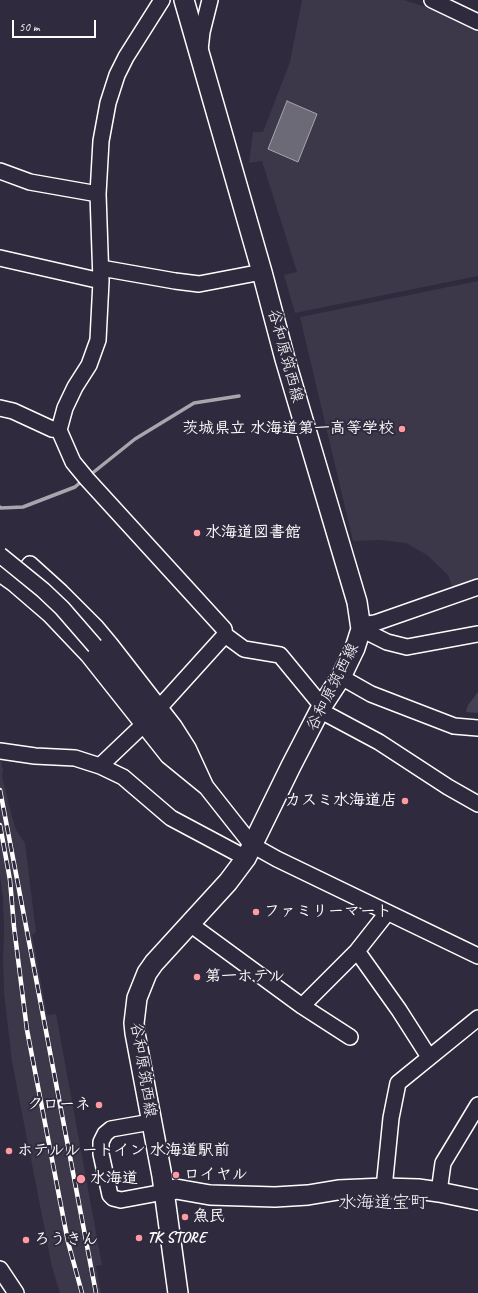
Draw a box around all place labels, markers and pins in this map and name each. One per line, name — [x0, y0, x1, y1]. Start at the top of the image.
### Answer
place label: 茨城県立 水海道第一高等学校 — [182, 419, 394, 439]
marker: 茨城県立 水海道第一高等学校 — [397, 424, 407, 434]
place label: 水海道図書館 — [205, 523, 301, 543]
marker: 水海道図書館 — [192, 528, 202, 538]
place label: カスミ水海道店 — [285, 791, 397, 811]
marker: カスミ水海道店 — [400, 796, 410, 806]
place label: ファミリーマート — [264, 902, 392, 922]
marker: ファミリーマート — [251, 907, 261, 917]
place label: 第一ホテル — [205, 967, 285, 987]
marker: 第一ホテル — [192, 972, 202, 982]
place label: クローネ — [27, 1095, 91, 1115]
marker: クローネ — [94, 1100, 104, 1110]
place label: ホテルルートイン 水海道駅前 — [17, 1141, 230, 1161]
marker: ホテルルートイン 水海道駅前 — [4, 1146, 14, 1156]
place label: ロイヤル — [184, 1165, 248, 1185]
place label: 水海道 — [90, 1169, 138, 1189]
marker: ロイヤル — [171, 1170, 181, 1180]
marker: 水海道 — [75, 1173, 87, 1185]
place label: 魚民 — [193, 1207, 225, 1227]
marker: 魚民 — [180, 1212, 190, 1222]
place label: TK STORE — [147, 1228, 206, 1248]
place label: ろうきん — [34, 1230, 98, 1250]
marker: TK STORE — [134, 1233, 144, 1243]
marker: ろうきん — [21, 1235, 31, 1245]

